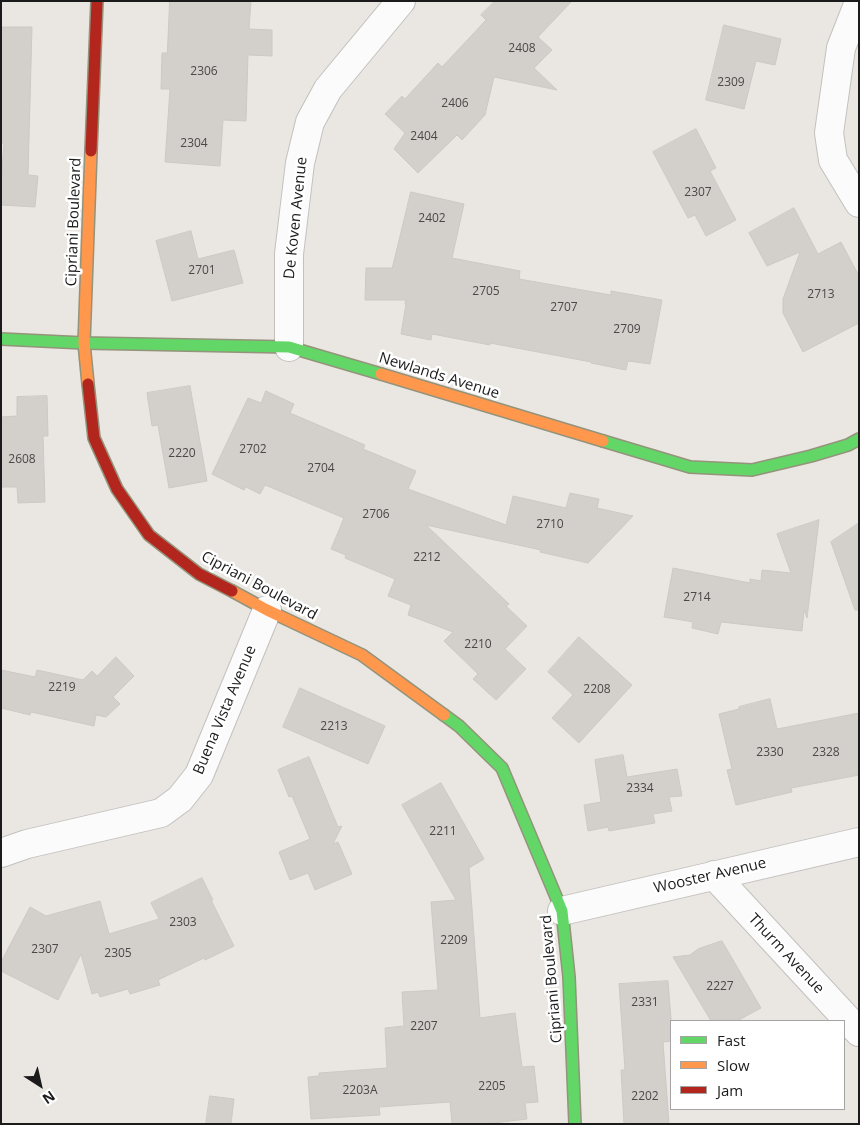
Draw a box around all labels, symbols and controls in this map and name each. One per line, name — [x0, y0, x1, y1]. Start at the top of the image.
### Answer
house number: 2408 — [508, 42, 536, 56]
house number: 2306 — [190, 65, 218, 79]
house number: 2309 — [717, 76, 745, 90]
house number: 2406 — [441, 97, 469, 111]
house number: 2404 — [410, 130, 438, 144]
house number: 2304 — [180, 137, 208, 151]
street label: De Koven Avenue — [281, 156, 311, 280]
street label: Cipriani Boulevard — [63, 157, 85, 287]
house number: 2307 — [684, 186, 712, 200]
house number: 2402 — [418, 212, 446, 226]
house number: 2701 — [188, 264, 216, 278]
house number: 2705 — [472, 285, 500, 299]
house number: 2713 — [807, 288, 835, 302]
house number: 2707 — [550, 301, 578, 315]
house number: 2709 — [613, 323, 641, 337]
street label: Newlands Avenue — [377, 349, 501, 403]
house number: 2702 — [239, 443, 267, 457]
house number: 2220 — [168, 447, 196, 461]
house number: 2608 — [8, 453, 36, 467]
house number: 2704 — [307, 462, 335, 476]
house number: 2706 — [362, 508, 390, 522]
house number: 2710 — [536, 518, 564, 532]
street label: Cipriani Boulevard — [198, 548, 320, 624]
house number: 2212 — [413, 551, 441, 565]
house number: 2714 — [683, 591, 711, 605]
house number: 2210 — [464, 638, 492, 652]
street label: Buena Vista Avenue — [190, 643, 260, 777]
house number: 2219 — [48, 681, 76, 695]
house number: 2208 — [583, 683, 611, 697]
house number: 2213 — [320, 720, 348, 734]
house number: 2330 — [756, 746, 784, 760]
house number: 2328 — [812, 746, 840, 760]
house number: 2334 — [626, 782, 654, 796]
house number: 2211 — [429, 825, 457, 839]
street label: Wooster Avenue — [652, 854, 768, 898]
street label: Thurm Avenue — [744, 910, 828, 998]
street label: Cipriani Boulevard — [537, 914, 567, 1044]
house number: 2303 — [169, 916, 197, 930]
house number: 2209 — [440, 934, 468, 948]
house number: 2307 — [31, 943, 59, 957]
house number: 2305 — [104, 947, 132, 961]
house number: 2227 — [706, 980, 734, 994]
house number: 2331 — [631, 996, 659, 1010]
house number: 2207 — [410, 1020, 438, 1034]
legend — [670, 1020, 845, 1110]
text: Fast — [717, 1030, 746, 1050]
text: Slow — [717, 1055, 750, 1075]
north arrow — [15, 1060, 65, 1110]
house number: 2205 — [478, 1080, 506, 1094]
text: Jam — [717, 1080, 743, 1100]
house number: 2203A — [342, 1084, 378, 1098]
text: N — [39, 1087, 59, 1109]
house number: 2202 — [631, 1090, 659, 1104]

